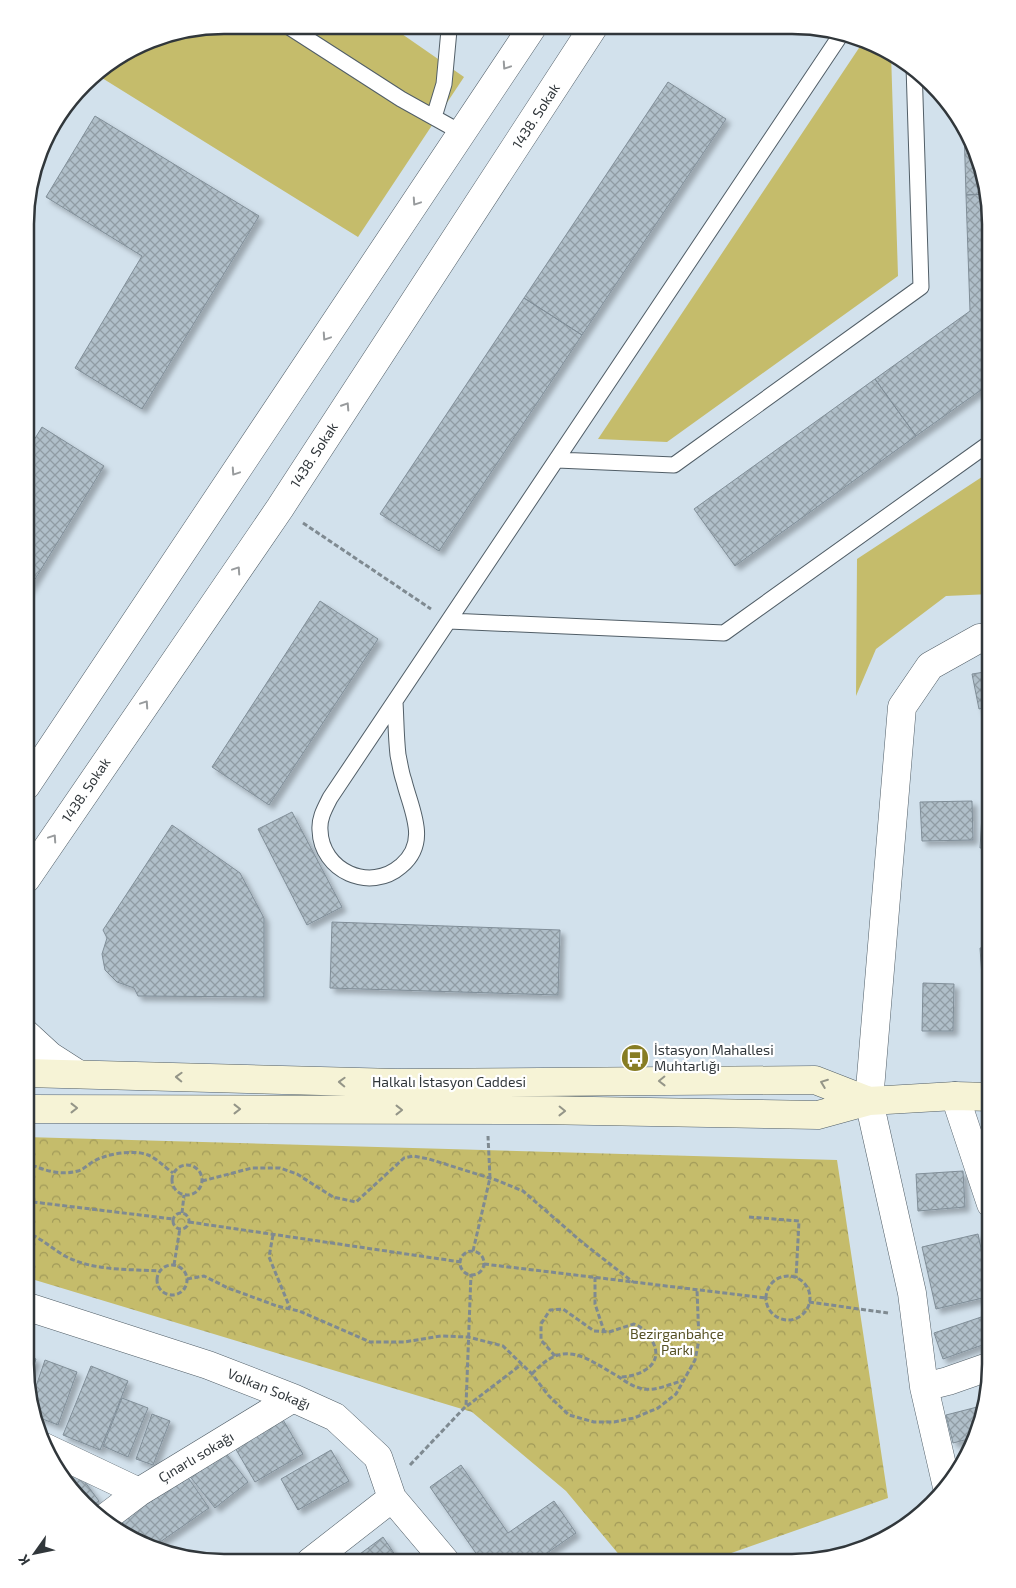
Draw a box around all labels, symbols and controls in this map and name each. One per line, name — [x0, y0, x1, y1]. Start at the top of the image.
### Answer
one-way arrow — [503, 61, 512, 70]
street label: 1438. Sokak — [508, 80, 563, 152]
one-way arrow — [413, 196, 422, 205]
one-way arrow — [322, 331, 332, 340]
one-way arrow — [340, 402, 349, 412]
street label: 1438. Sokak — [286, 419, 341, 491]
one-way arrow — [232, 467, 242, 476]
one-way arrow — [231, 567, 240, 576]
one-way arrow — [139, 701, 148, 710]
street label: 1438. Sokak — [58, 754, 113, 825]
one-way arrow — [47, 835, 56, 844]
place label: İstasyon Mahallesi Muhtarlığı — [654, 1041, 774, 1074]
bus stop icon: İstasyon Mahallesi Muhtarlığı — [620, 1043, 650, 1073]
one-way arrow — [175, 1072, 183, 1082]
street label: Halkalı İstasyon Caddesi — [372, 1073, 526, 1090]
one-way arrow — [657, 1076, 665, 1086]
one-way arrow — [337, 1077, 345, 1087]
one-way arrow — [820, 1079, 828, 1089]
one-way arrow — [70, 1103, 78, 1113]
one-way arrow — [233, 1104, 241, 1114]
one-way arrow — [396, 1105, 403, 1115]
one-way arrow — [558, 1105, 566, 1116]
park label: Bezirganbahçe Parkı — [630, 1325, 724, 1358]
street label: Volkan Sokağı — [225, 1364, 313, 1413]
street label: Çınarlı sokağı — [155, 1427, 237, 1487]
north arrow — [10, 1528, 60, 1578]
text: K — [14, 1552, 33, 1569]

